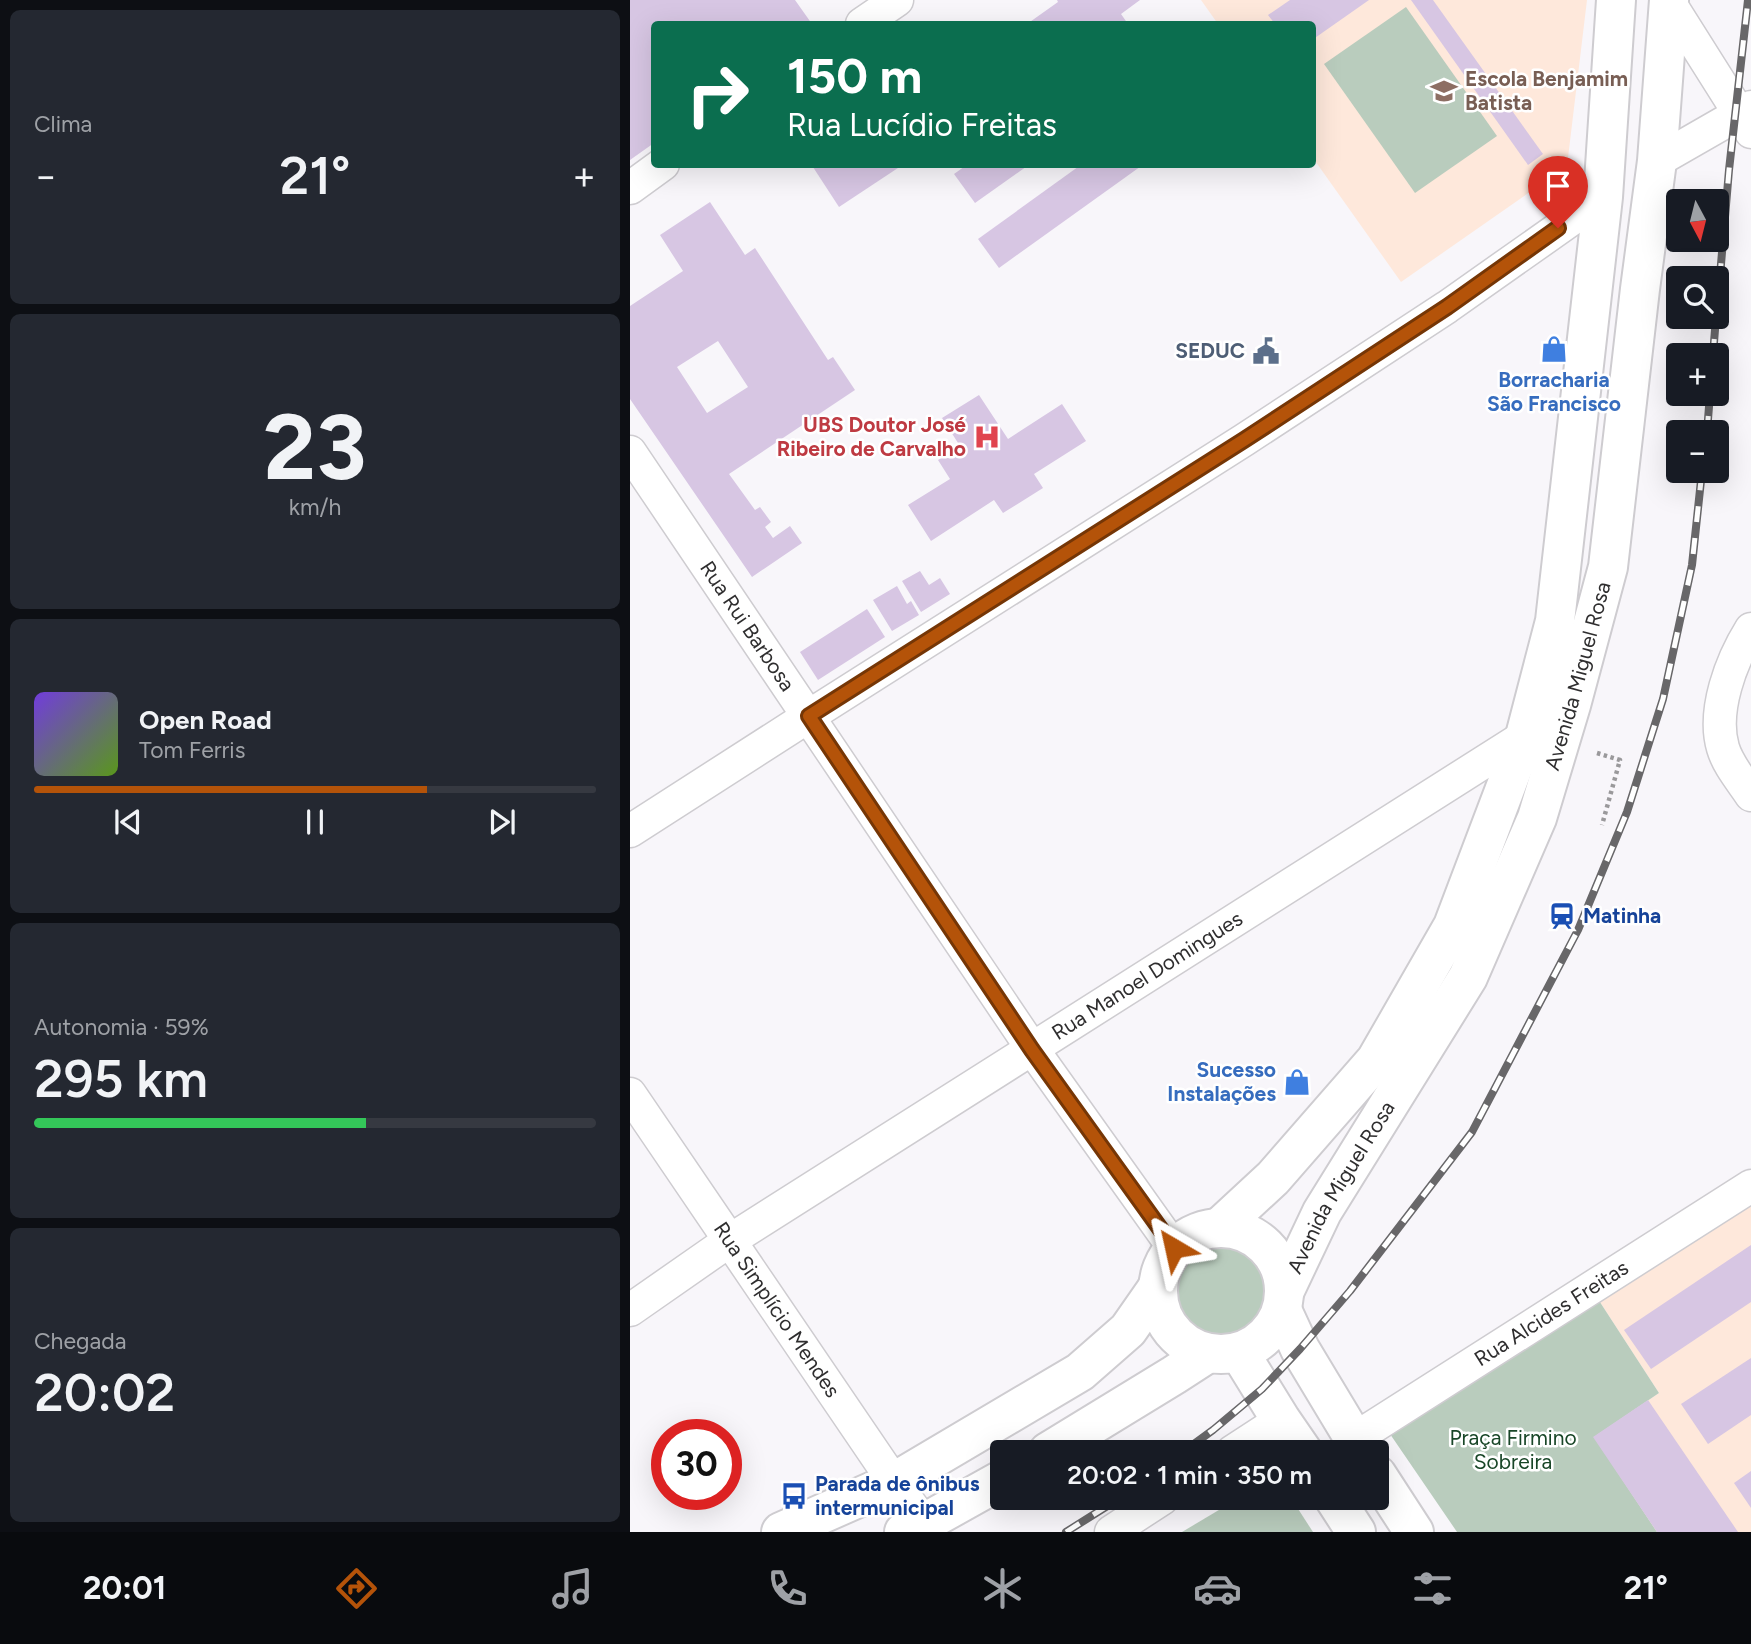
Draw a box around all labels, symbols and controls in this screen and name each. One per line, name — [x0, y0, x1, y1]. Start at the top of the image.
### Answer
text: 150 m — [787, 46, 922, 105]
icon: right — [672, 49, 763, 140]
place label: Escola Benjamim Batista — [1465, 66, 1628, 115]
school or university icon: Escola Benjamim Batista — [1429, 76, 1459, 106]
text: Rua Lucídio Freitas — [787, 106, 1057, 144]
text: Clima — [34, 110, 92, 138]
text: 21° — [280, 145, 350, 207]
text: − — [34, 153, 58, 199]
text: + — [572, 153, 596, 199]
pin — [1528, 156, 1588, 228]
icon: arrive — [1539, 167, 1577, 205]
north arrow — [1666, 189, 1729, 252]
map controls — [1666, 189, 1729, 483]
button: search — [1666, 266, 1729, 329]
shop icon: Borracharia São Francisco — [1539, 334, 1569, 364]
public building icon: SEDUC — [1251, 336, 1281, 366]
place label: SEDUC — [1175, 338, 1245, 363]
button: + — [1666, 343, 1729, 406]
place label: Borracharia São Francisco — [1487, 367, 1621, 416]
text: 23 — [263, 393, 367, 502]
place label: UBS Doutor José Ribeiro de Carvalho — [777, 412, 966, 461]
button: − — [1666, 420, 1729, 483]
hospital icon: UBS Doutor José Ribeiro de Carvalho — [972, 422, 1002, 452]
text: km/h — [289, 493, 341, 521]
street label: Rua Rui Barbosa — [695, 556, 800, 696]
street label: Avenida Miguel Rosa — [1539, 579, 1615, 773]
text: Open Road — [139, 704, 272, 736]
text: Tom Ferris — [139, 736, 245, 764]
icon: previous — [109, 803, 147, 841]
icon: pause — [296, 803, 334, 841]
icon: next — [483, 803, 521, 841]
station icon: Matinha — [1547, 901, 1577, 931]
place label: Matinha — [1583, 903, 1661, 928]
street label: Rua Manoel Domingues — [1047, 906, 1247, 1045]
text: Autonomia · 59% — [34, 1013, 209, 1041]
text: 295 km — [34, 1048, 208, 1110]
place label: Sucesso Instalações — [1167, 1057, 1276, 1106]
shop icon: Sucesso Instalações — [1282, 1067, 1312, 1097]
street label: Avenida Miguel Rosa — [1282, 1096, 1400, 1277]
position arrow — [1137, 1211, 1211, 1285]
street label: Rua Simplício Mendes — [709, 1217, 846, 1402]
street label: Rua Alcides Freitas — [1469, 1255, 1633, 1371]
text: Chegada — [34, 1327, 126, 1355]
text: 20:02 — [34, 1362, 175, 1424]
speed limit sign: 30 — [651, 1419, 742, 1510]
park label: Praça Firmino Sobreira — [1449, 1425, 1577, 1474]
text: 20:02 · 1 min · 350 m — [1067, 1459, 1312, 1491]
place label: Parada de ônibus intermunicipal — [815, 1471, 980, 1520]
bus stop icon: Parada de ônibus intermunicipal — [779, 1481, 809, 1511]
icon: directions — [332, 1564, 381, 1613]
icon: music — [548, 1564, 597, 1613]
icon: phone — [763, 1564, 812, 1613]
icon: climate — [978, 1564, 1027, 1613]
icon: car — [1193, 1564, 1242, 1613]
icon: filters — [1408, 1564, 1457, 1613]
text: 20:01 — [83, 1569, 166, 1607]
text: 21° — [1624, 1569, 1668, 1607]

